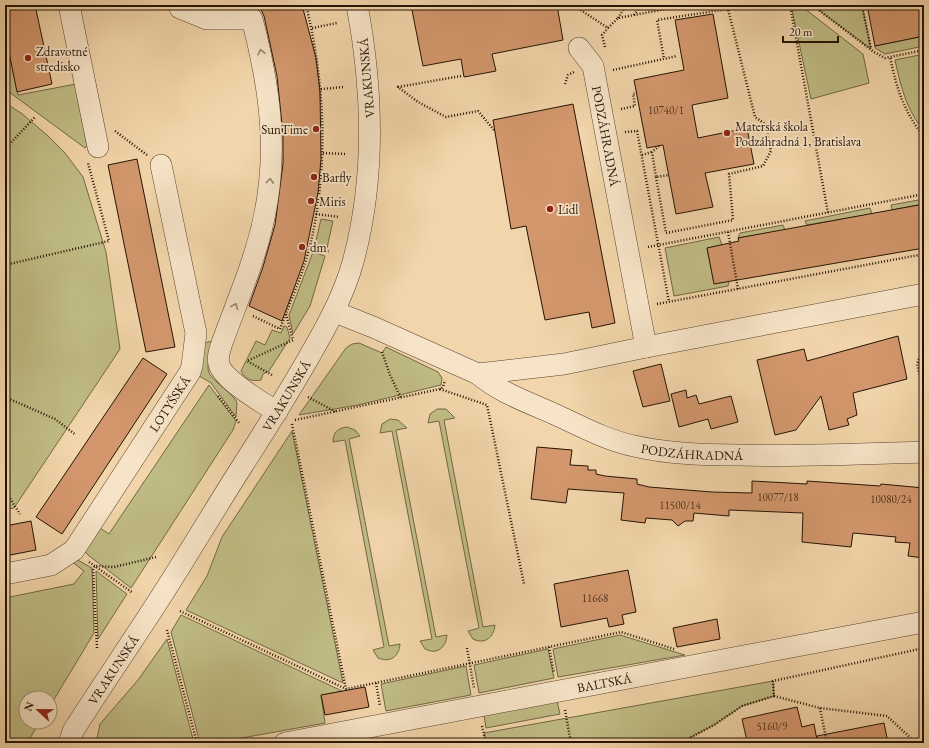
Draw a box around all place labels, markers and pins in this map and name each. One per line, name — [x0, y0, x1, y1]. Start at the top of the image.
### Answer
place label: Zdravotné stredisko — [36, 43, 88, 75]
marker: Zdravotné stredisko — [23, 53, 33, 63]
place label: Materská škola Podzáhradná 1, Bratislava — [735, 118, 862, 150]
place label: SunTime — [261, 121, 308, 138]
marker: SunTime — [311, 124, 321, 134]
marker: Materská škola Podzáhradná 1, Bratislava — [722, 128, 732, 138]
place label: Barfly — [322, 169, 352, 186]
marker: Barfly — [309, 172, 319, 182]
place label: Miris — [319, 193, 346, 210]
marker: Miris — [306, 196, 316, 206]
place label: Lidl — [558, 201, 578, 218]
marker: Lidl — [545, 204, 555, 214]
place label: dm — [310, 239, 327, 256]
marker: dm — [297, 242, 307, 252]

